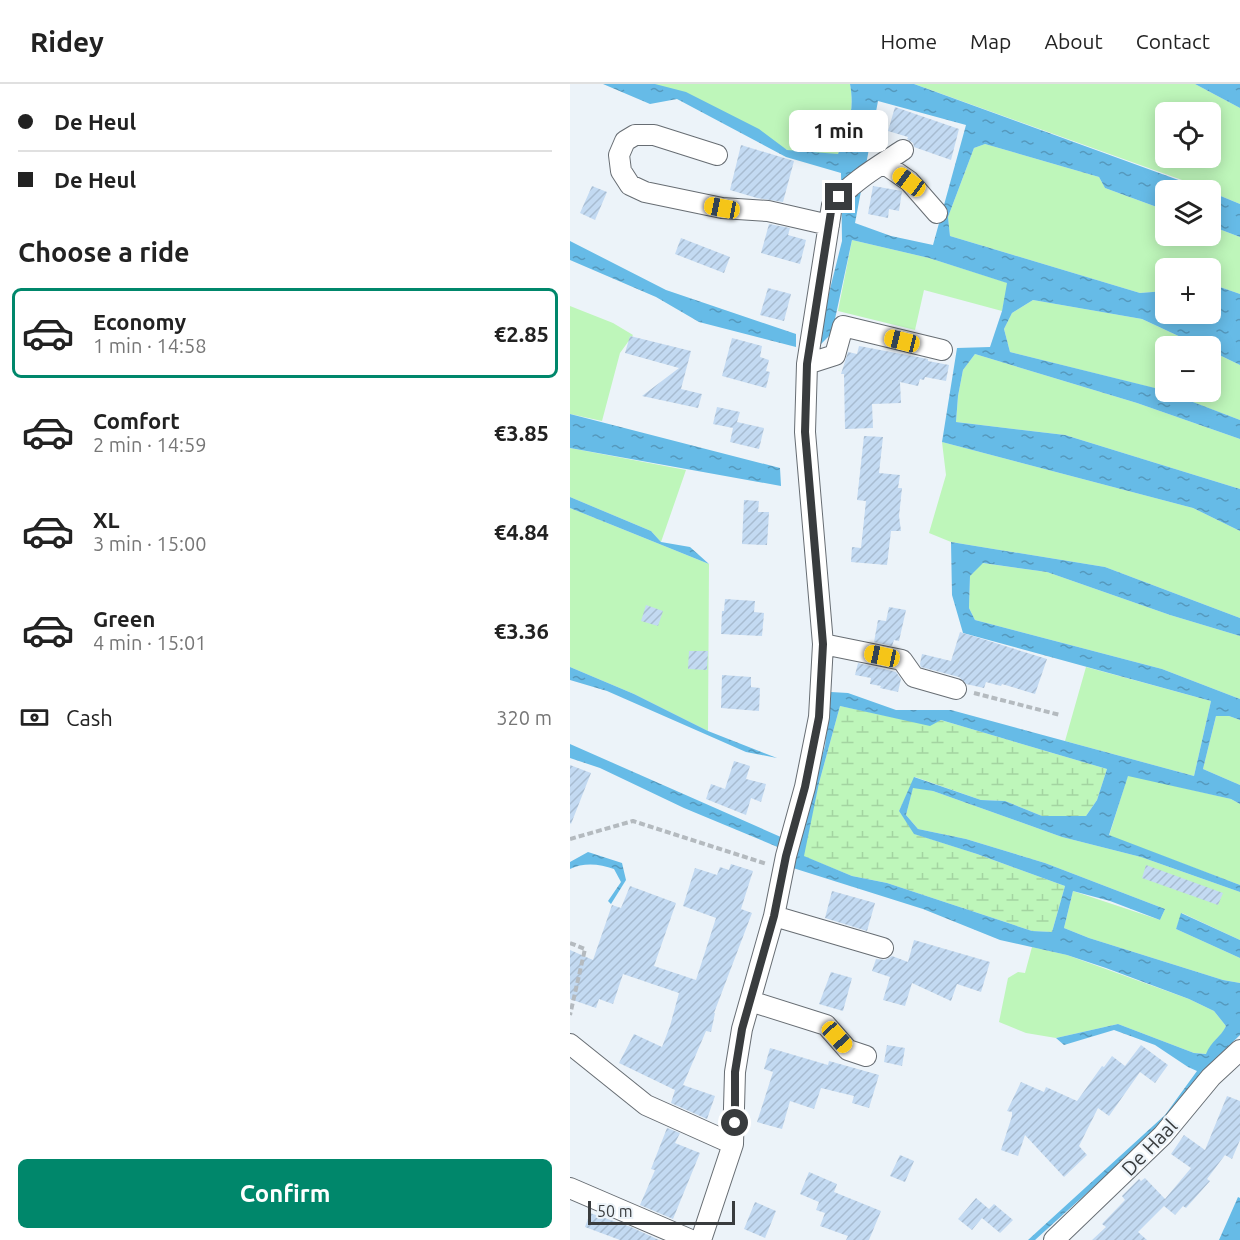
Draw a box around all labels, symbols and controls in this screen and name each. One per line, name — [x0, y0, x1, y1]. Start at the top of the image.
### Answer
text: Ridey — [30, 26, 104, 57]
text: Home — [880, 29, 937, 53]
text: Map — [970, 29, 1011, 53]
text: About — [1044, 29, 1103, 53]
text: Contact — [1136, 29, 1210, 53]
map controls — [1155, 102, 1221, 402]
button: locate — [1155, 102, 1221, 168]
text: De Heul — [54, 109, 136, 134]
callout: 1 min — [790, 110, 888, 152]
text: 1 min — [813, 119, 864, 142]
car — [889, 164, 929, 200]
text: De Heul — [54, 167, 136, 192]
button: layers — [1155, 180, 1221, 246]
route end — [825, 183, 852, 210]
car — [703, 196, 741, 220]
text: Choose a ride — [18, 237, 190, 267]
button: + — [1155, 258, 1221, 324]
icon: car — [21, 306, 75, 360]
text: Economy — [93, 309, 186, 334]
text: €2.85 — [494, 321, 549, 346]
car — [882, 328, 922, 354]
text: 1 min · 14:58 — [93, 334, 207, 357]
button: − — [1155, 336, 1221, 402]
icon: car — [21, 405, 75, 459]
text: Comfort — [93, 408, 180, 433]
text: €3.85 — [494, 420, 549, 445]
text: 2 min · 14:59 — [93, 433, 207, 456]
icon: car — [21, 504, 75, 558]
text: XL — [93, 507, 120, 532]
text: €4.84 — [494, 519, 549, 544]
text: 3 min · 15:00 — [93, 532, 207, 555]
icon: car — [21, 603, 75, 657]
text: Green — [93, 606, 155, 631]
text: €3.36 — [494, 618, 549, 643]
text: 4 min · 15:01 — [93, 631, 207, 654]
car — [863, 643, 901, 669]
icon: cash — [18, 701, 51, 734]
text: Cash — [66, 705, 113, 730]
text: 320 m — [496, 706, 552, 729]
car — [818, 1018, 856, 1056]
route start — [721, 1109, 748, 1136]
street label: De Haal — [1117, 1114, 1181, 1180]
button: Confirm — [18, 1159, 552, 1228]
scale bar — [588, 1198, 735, 1226]
text: 50 m — [597, 1202, 633, 1220]

